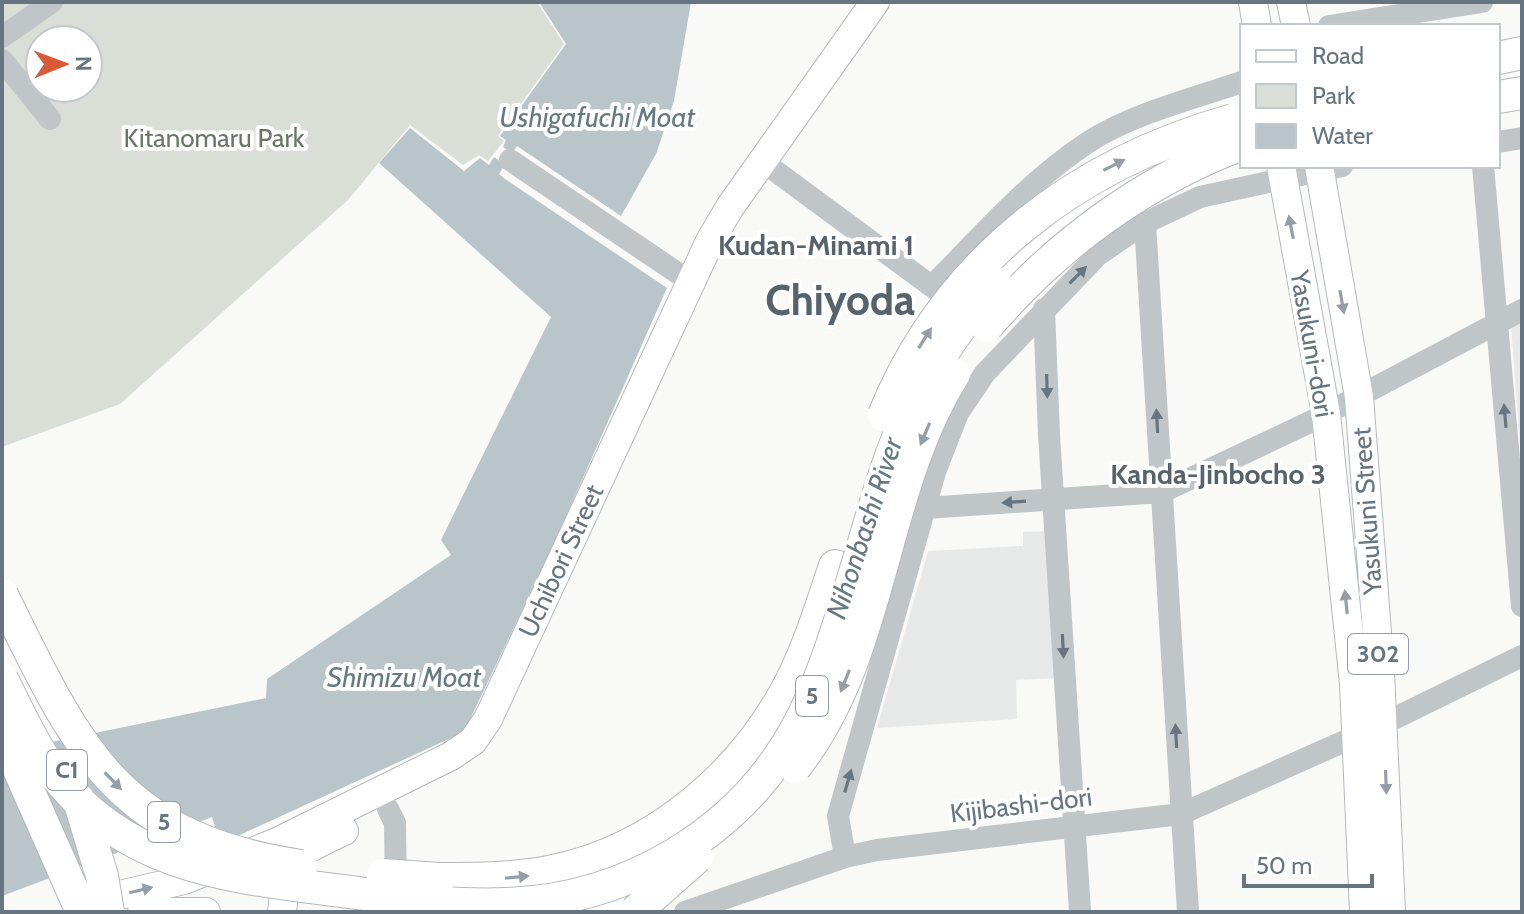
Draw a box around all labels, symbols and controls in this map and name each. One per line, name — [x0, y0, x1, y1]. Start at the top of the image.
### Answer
north arrow — [24, 24, 104, 104]
legend — [1240, 24, 1500, 168]
text: Road — [1312, 41, 1364, 70]
text: N — [70, 56, 97, 72]
text: Park — [1312, 81, 1355, 110]
water label: Ushigafuchi Moat — [499, 100, 695, 134]
text: Water — [1312, 121, 1373, 150]
park label: Kitanomaru Park — [124, 122, 305, 154]
one-way arrow — [1103, 158, 1126, 172]
one-way arrow — [1285, 214, 1297, 239]
district label: Kudan-Minami 1 — [718, 228, 914, 262]
one-way arrow — [1068, 266, 1087, 285]
street label: Yasukuni-dori — [1283, 267, 1341, 420]
district label: Chiyoda — [765, 274, 915, 326]
one-way arrow — [1337, 289, 1349, 314]
one-way arrow — [917, 327, 931, 349]
one-way arrow — [1040, 374, 1053, 399]
one-way arrow — [1499, 404, 1512, 429]
one-way arrow — [1151, 408, 1164, 433]
one-way arrow — [918, 423, 931, 446]
street label: Yasukuni Street — [1345, 426, 1389, 597]
water label: Nihonbashi River — [819, 432, 910, 623]
district label: Kanda-Jinbocho 3 — [1110, 457, 1326, 491]
street label: Uchibori Street — [512, 479, 610, 643]
one-way arrow — [1001, 496, 1026, 509]
one-way arrow — [1339, 590, 1352, 615]
one-way arrow — [1057, 634, 1070, 659]
road number: 302 — [1348, 634, 1408, 674]
water label: Shimizu Moat — [327, 660, 481, 694]
one-way arrow — [838, 670, 851, 693]
road number: 5 — [796, 676, 828, 716]
one-way arrow — [1170, 723, 1183, 748]
road number: C1 — [47, 750, 87, 790]
one-way arrow — [842, 769, 855, 793]
one-way arrow — [1379, 770, 1392, 795]
one-way arrow — [103, 771, 122, 790]
street label: Kijibashi-dori — [948, 780, 1094, 830]
road number: 5 — [148, 802, 180, 842]
scale bar — [1244, 838, 1372, 888]
text: 50 m — [1256, 851, 1312, 880]
one-way arrow — [505, 870, 530, 883]
one-way arrow — [129, 883, 154, 896]

